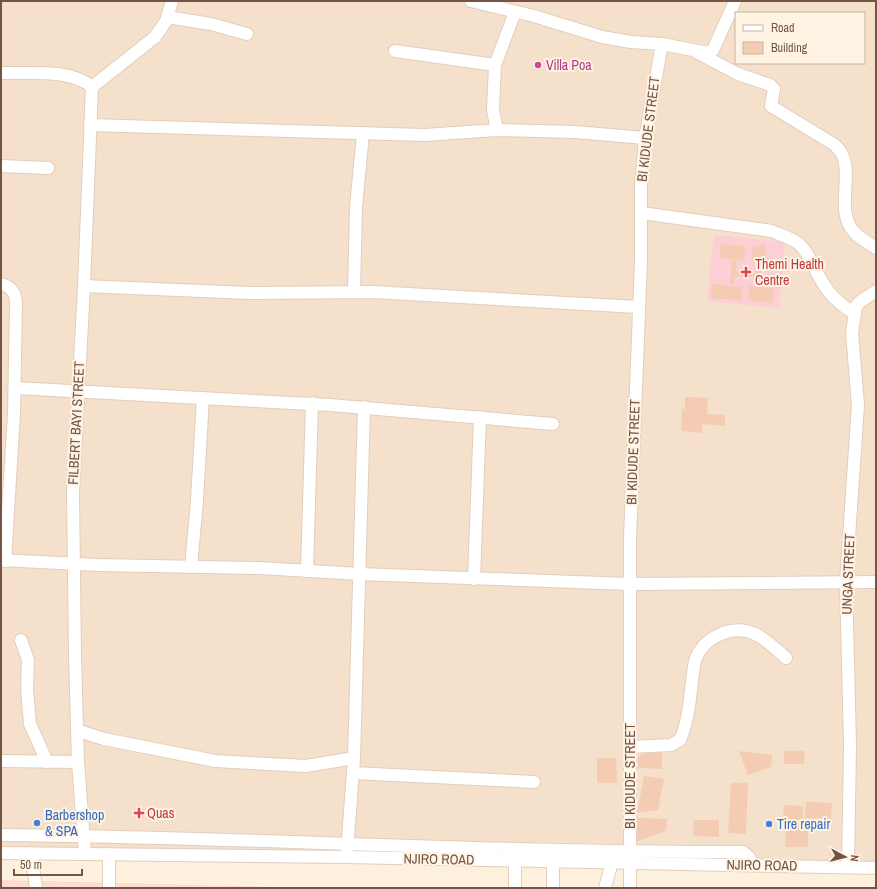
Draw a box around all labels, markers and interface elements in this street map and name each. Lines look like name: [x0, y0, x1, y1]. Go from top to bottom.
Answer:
legend: [735, 12, 865, 64]
text: Road: [771, 20, 795, 36]
text: Building: [771, 40, 808, 56]
place label: Villa Poa: [546, 56, 592, 74]
marker: Villa Poa: [533, 60, 543, 70]
street label: BI KIDUDE STREET: [633, 75, 663, 183]
place label: Themi Health Centre: [755, 255, 824, 289]
marker: Themi Health Centre: [740, 266, 752, 278]
street label: FILBERT BAYI STREET: [64, 361, 88, 485]
street label: BI KIDUDE STREET: [622, 399, 644, 505]
street label: UNGA STREET: [838, 533, 858, 615]
street label: BI KIDUDE STREET: [621, 723, 639, 829]
place label: Quas: [147, 804, 175, 822]
place label: Barbershop & SPA: [45, 806, 104, 840]
marker: Quas: [134, 808, 144, 818]
place label: Tire repair: [777, 815, 831, 833]
marker: Barbershop & SPA: [32, 818, 42, 828]
marker: Tire repair: [764, 819, 774, 829]
north arrow: [825, 837, 865, 877]
street label: NJIRO ROAD: [403, 849, 475, 869]
scale bar: [14, 851, 82, 877]
text: N: [848, 854, 862, 862]
street label: NJIRO ROAD: [726, 855, 798, 875]
text: 50 m: [20, 857, 42, 873]

